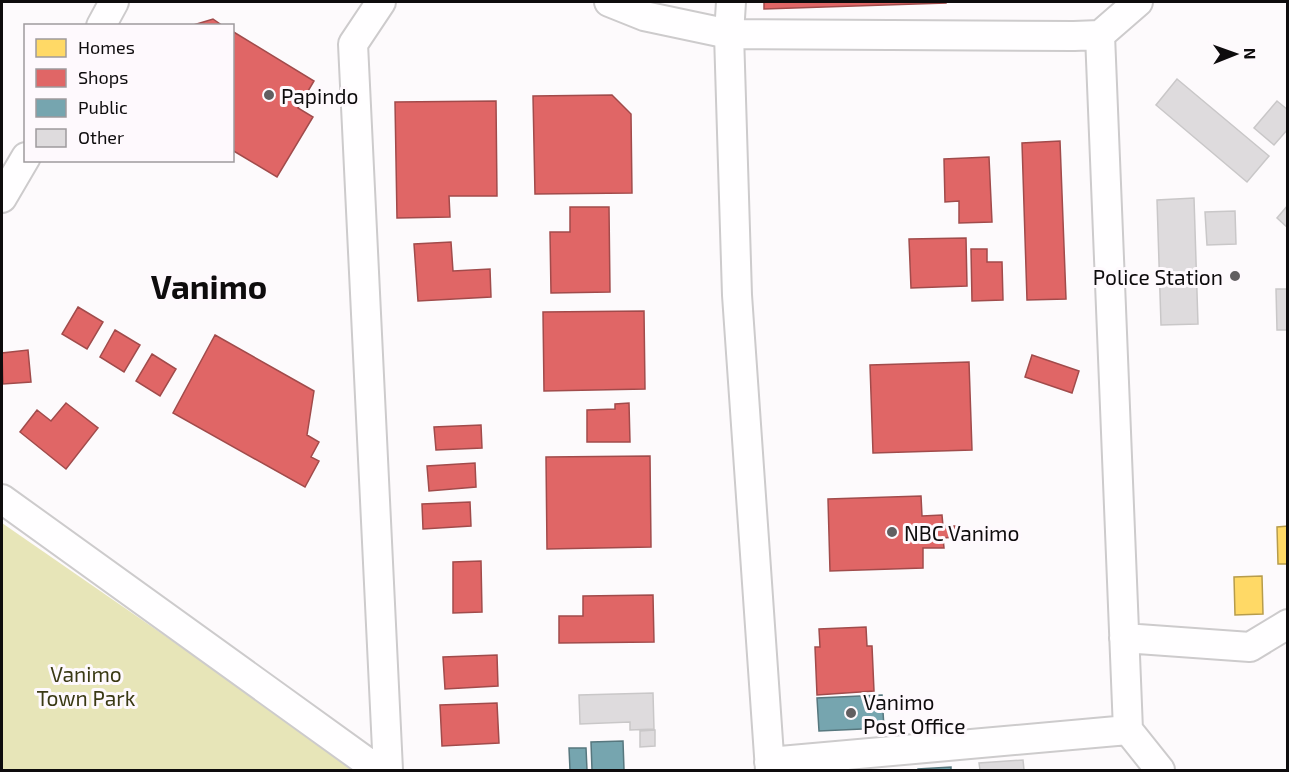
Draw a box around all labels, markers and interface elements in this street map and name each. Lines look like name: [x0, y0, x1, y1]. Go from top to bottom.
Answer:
legend: [24, 24, 234, 162]
north arrow: [1205, 24, 1265, 84]
text: Homes: [78, 36, 135, 58]
text: N: [1241, 48, 1260, 60]
text: Shops: [78, 66, 128, 88]
place label: Papindo: [281, 83, 358, 108]
marker: Papindo: [262, 88, 276, 102]
text: Public: [78, 96, 128, 118]
text: Other: [78, 126, 124, 148]
place label: Police Station: [1093, 264, 1223, 289]
district label: Vanimo: [151, 266, 267, 306]
marker: Police Station: [1228, 269, 1242, 283]
place label: NBC Vanimo: [904, 520, 1019, 545]
marker: NBC Vanimo: [885, 525, 899, 539]
park label: Vanimo Town Park: [37, 661, 136, 710]
place label: Vanimo Post Office: [863, 689, 965, 738]
marker: Vanimo Post Office: [844, 706, 858, 720]

